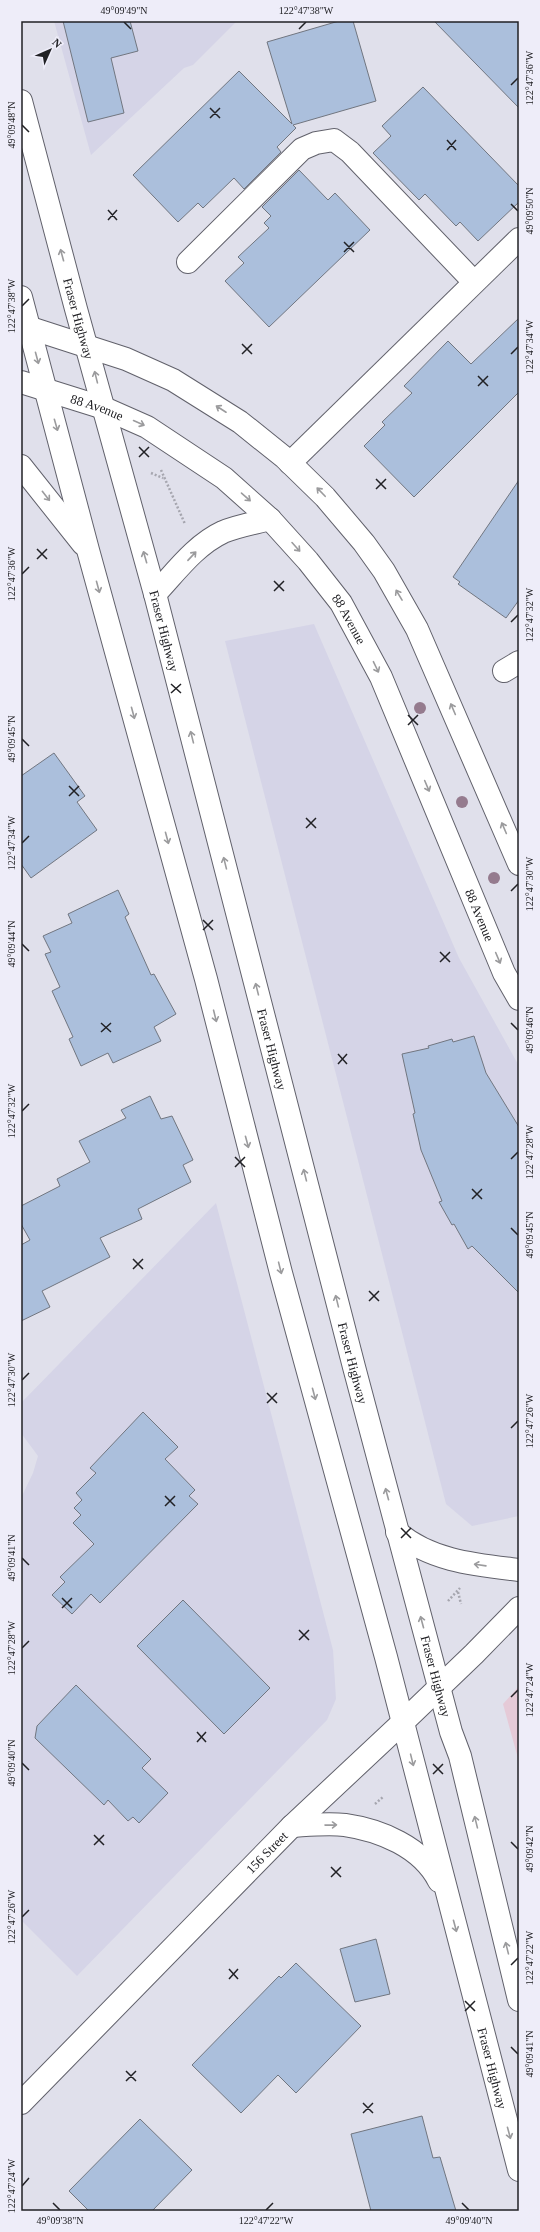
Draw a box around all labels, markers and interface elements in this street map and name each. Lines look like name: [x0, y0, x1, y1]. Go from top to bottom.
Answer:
text: 49°09'49"N: [100, 5, 148, 16]
text: 122°47'38"W: [279, 5, 334, 16]
north arrow: [30, 30, 70, 70]
text: N: [50, 36, 64, 50]
text: 122°47'36"W: [524, 50, 535, 105]
text: 49°09'48"N: [6, 101, 17, 149]
text: 49°09'50"N: [524, 187, 535, 235]
one-way arrow: [58, 249, 65, 262]
street label: Fraser Highway: [60, 276, 97, 361]
text: 122°47'38"W: [6, 278, 17, 333]
text: 122°47'34"W: [524, 319, 535, 374]
one-way arrow: [34, 351, 41, 364]
one-way arrow: [92, 371, 99, 384]
street label: 88 Avenue: [69, 391, 126, 424]
one-way arrow: [215, 404, 227, 412]
one-way arrow: [53, 419, 60, 432]
one-way arrow: [133, 420, 145, 428]
one-way arrow: [316, 487, 325, 497]
one-way arrow: [41, 491, 50, 502]
one-way arrow: [241, 493, 251, 502]
one-way arrow: [291, 542, 300, 552]
text: 122°47'36"W: [6, 546, 17, 601]
one-way arrow: [141, 550, 148, 563]
one-way arrow: [187, 550, 196, 561]
one-way arrow: [95, 581, 102, 594]
text: 122°47'32"W: [524, 587, 535, 642]
street label: Fraser Highway: [146, 589, 182, 674]
one-way arrow: [394, 589, 402, 601]
street label: 88 Avenue: [329, 591, 369, 647]
one-way arrow: [373, 660, 380, 672]
one-way arrow: [449, 703, 456, 715]
one-way arrow: [129, 706, 137, 719]
text: 49°09'45"N: [6, 715, 17, 763]
one-way arrow: [188, 731, 195, 744]
one-way arrow: [423, 780, 431, 792]
text: 122°47'34"W: [6, 815, 17, 870]
one-way arrow: [500, 823, 507, 835]
one-way arrow: [164, 831, 171, 844]
text: 122°47'30"W: [524, 856, 535, 911]
one-way arrow: [220, 857, 228, 870]
street label: 88 Avenue: [462, 887, 497, 944]
text: 49°09'44"N: [6, 920, 17, 968]
one-way arrow: [495, 951, 502, 963]
one-way arrow: [253, 983, 260, 996]
text: 49°09'46"N: [524, 1006, 535, 1054]
street label: Fraser Highway: [254, 1007, 290, 1092]
one-way arrow: [212, 1010, 219, 1023]
text: 122°47'32"W: [6, 1083, 17, 1138]
text: 122°47'28"W: [524, 1124, 535, 1179]
one-way arrow: [244, 1136, 251, 1149]
one-way arrow: [301, 1169, 308, 1182]
text: 49°09'45"N: [524, 1211, 535, 1259]
one-way arrow: [276, 1261, 284, 1274]
one-way arrow: [333, 1295, 340, 1308]
street label: Fraser Highway: [335, 1321, 371, 1406]
text: 122°47'30"W: [6, 1352, 17, 1407]
one-way arrow: [311, 1387, 318, 1400]
text: 122°47'26"W: [524, 1393, 535, 1448]
one-way arrow: [383, 1488, 391, 1501]
text: 49°09'41"N: [6, 1534, 17, 1582]
one-way arrow: [474, 1561, 487, 1569]
one-way arrow: [418, 1616, 425, 1629]
text: 122°47'28"W: [6, 1620, 17, 1675]
street label: Fraser Highway: [418, 1634, 454, 1719]
text: 122°47'24"W: [524, 1662, 535, 1717]
text: 49°09'40"N: [6, 1739, 17, 1787]
one-way arrow: [409, 1753, 416, 1766]
one-way arrow: [472, 1816, 479, 1829]
one-way arrow: [324, 1821, 337, 1829]
text: 49°09'42"N: [524, 1825, 535, 1873]
street label: 156 Street: [243, 1828, 291, 1877]
text: 122°47'26"W: [6, 1889, 17, 1944]
one-way arrow: [452, 1919, 459, 1932]
text: 122°47'22"W: [524, 1930, 535, 1985]
one-way arrow: [502, 1942, 510, 1955]
street label: Fraser Highway: [474, 2026, 510, 2111]
text: 49°09'41"N: [524, 2030, 535, 2078]
one-way arrow: [506, 2126, 514, 2139]
text: 122°47'24"W: [6, 2158, 17, 2213]
text: 49°09'38"N: [36, 2215, 84, 2226]
text: 122°47'22"W: [239, 2215, 294, 2226]
text: 49°09'40"N: [445, 2215, 493, 2226]

